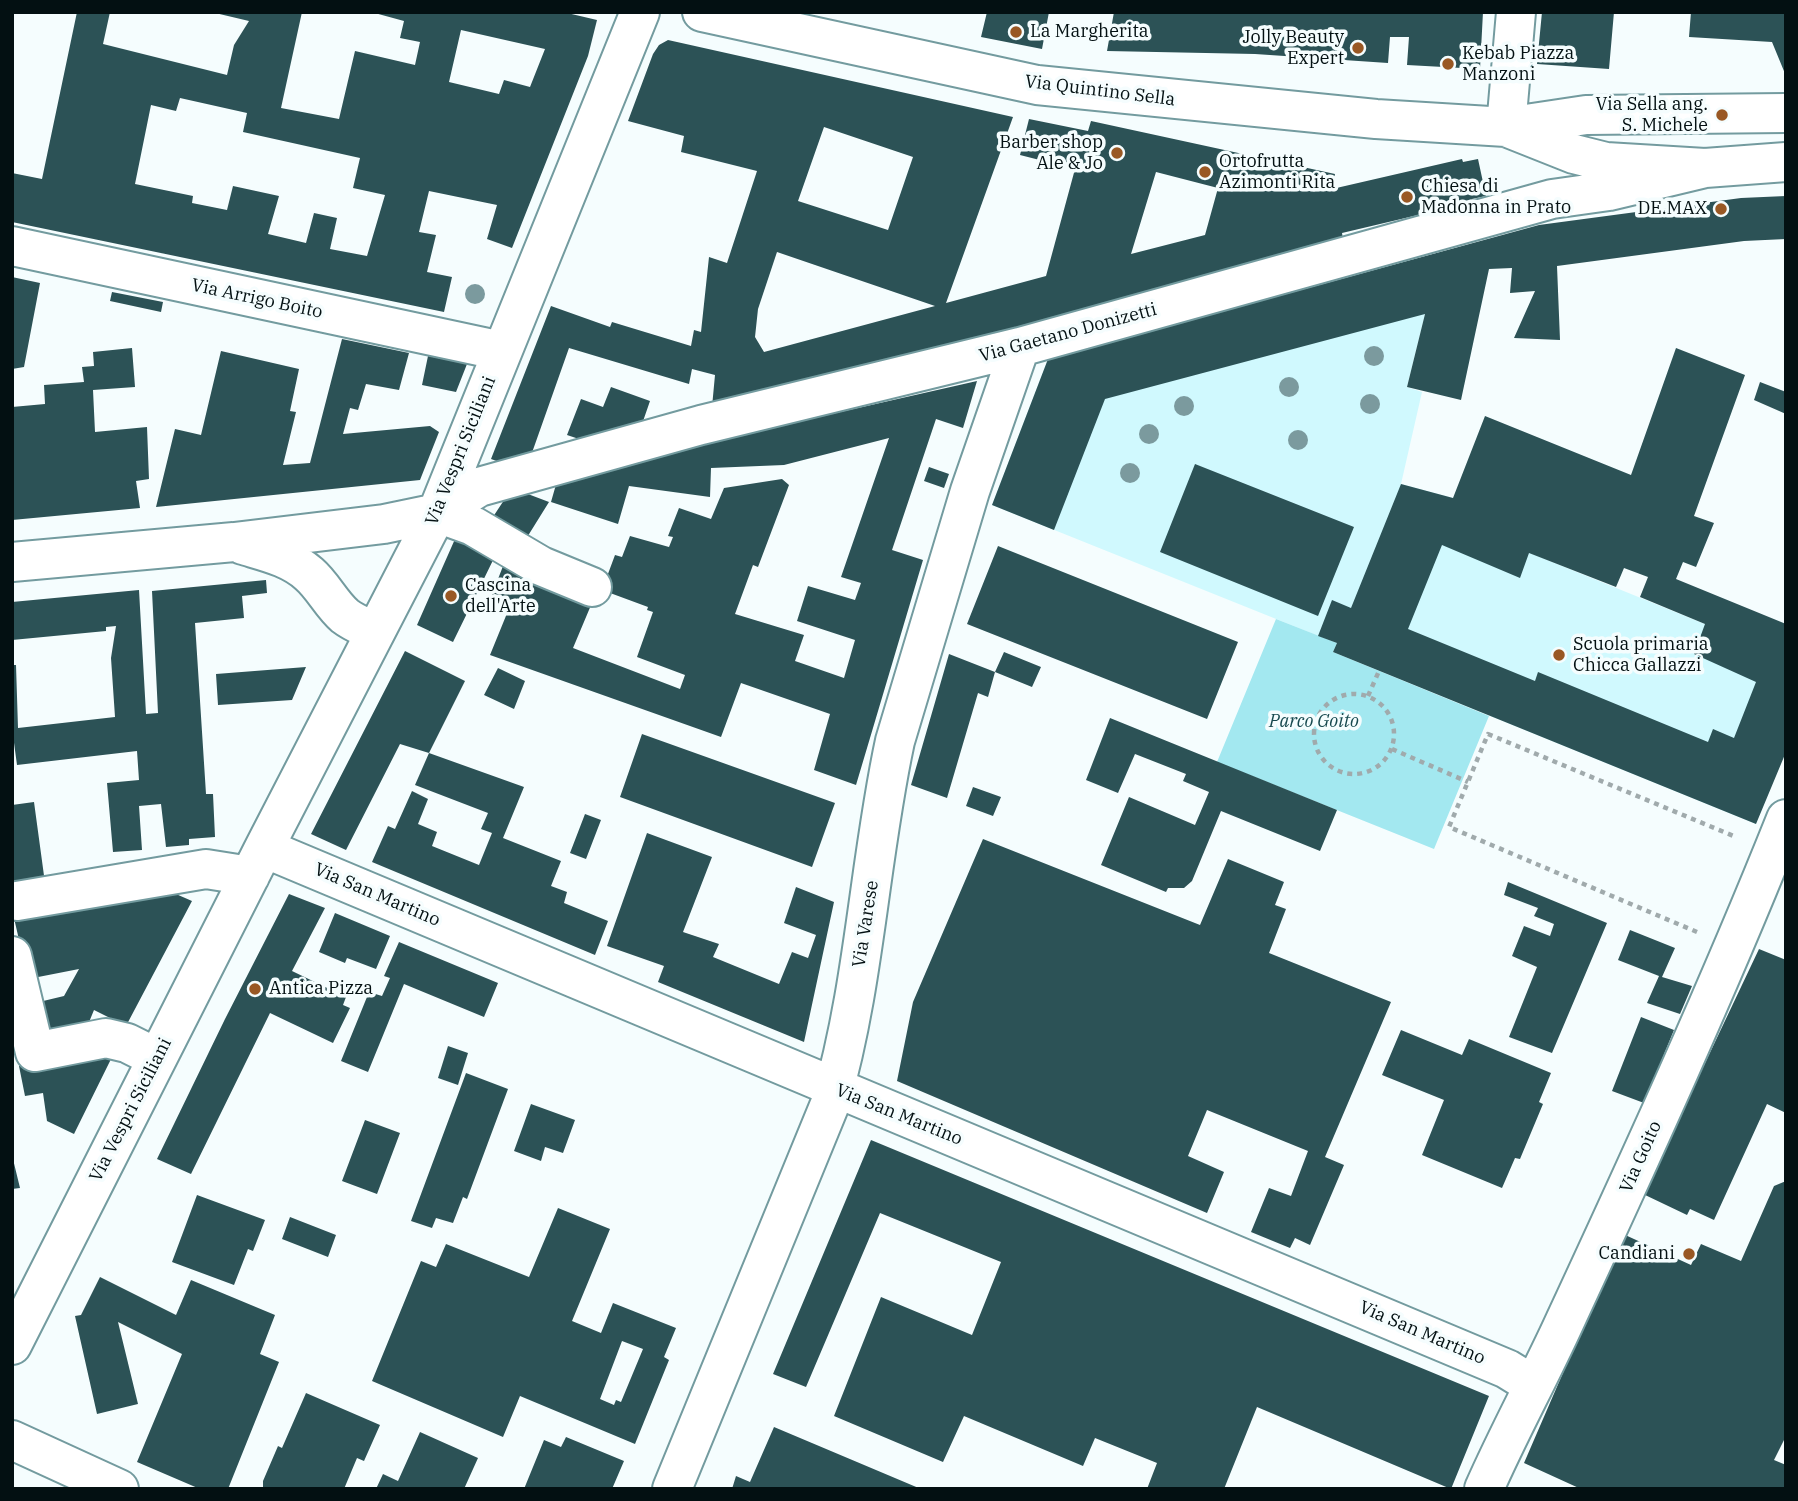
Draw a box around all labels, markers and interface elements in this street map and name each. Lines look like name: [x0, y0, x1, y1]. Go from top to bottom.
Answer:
place label: La Margherita: [1030, 21, 1149, 43]
marker: La Margherita: [1008, 24, 1024, 40]
place label: Jolly Beauty Expert: [1242, 27, 1344, 70]
marker: Jolly Beauty Expert: [1350, 40, 1366, 56]
place label: Kebab Piazza Manzoni: [1462, 43, 1574, 86]
marker: Kebab Piazza Manzoni: [1440, 56, 1456, 72]
street label: Via Quintino Sella: [1024, 71, 1176, 111]
place label: Via Sella ang. S. Michele: [1596, 94, 1708, 136]
marker: Via Sella ang. S. Michele: [1714, 107, 1730, 123]
place label: Barber shop Ale & Jo: [999, 132, 1103, 174]
marker: Barber shop Ale & Jo: [1109, 145, 1125, 161]
place label: Ortofrutta Azimonti Rita: [1219, 151, 1335, 194]
marker: Ortofrutta Azimonti Rita: [1197, 164, 1213, 180]
place label: Chiesa di Madonna in Prato: [1421, 176, 1571, 218]
marker: Chiesa di Madonna in Prato: [1399, 189, 1415, 205]
place label: DE.MAX: [1637, 198, 1707, 220]
marker: DE.MAX: [1713, 201, 1729, 217]
street label: Via Arrigo Boito: [189, 275, 325, 323]
street label: Via Gaetano Donizetti: [977, 299, 1159, 367]
street label: Via Vespri Siciliani: [421, 373, 501, 529]
place label: Cascina dell'Arte: [465, 575, 536, 618]
marker: Cascina dell'Arte: [443, 588, 459, 604]
place label: Scuola primaria Chicca Gallazzi: [1573, 634, 1709, 676]
marker: Scuola primaria Chicca Gallazzi: [1551, 647, 1567, 663]
park label: Parco Goito: [1269, 711, 1359, 733]
street label: Via San Martino: [311, 859, 443, 931]
street label: Via Varese: [848, 879, 884, 969]
place label: Antica Pizza: [269, 978, 373, 1000]
marker: Antica Pizza: [247, 981, 263, 997]
street label: Via Vespri Siciliani: [85, 1034, 177, 1186]
street label: Via San Martino: [833, 1080, 965, 1150]
street label: Via Goito: [1616, 1118, 1666, 1196]
place label: Candiani: [1599, 1243, 1675, 1265]
marker: Candiani: [1681, 1246, 1697, 1262]
street label: Via San Martino: [1356, 1297, 1488, 1369]

